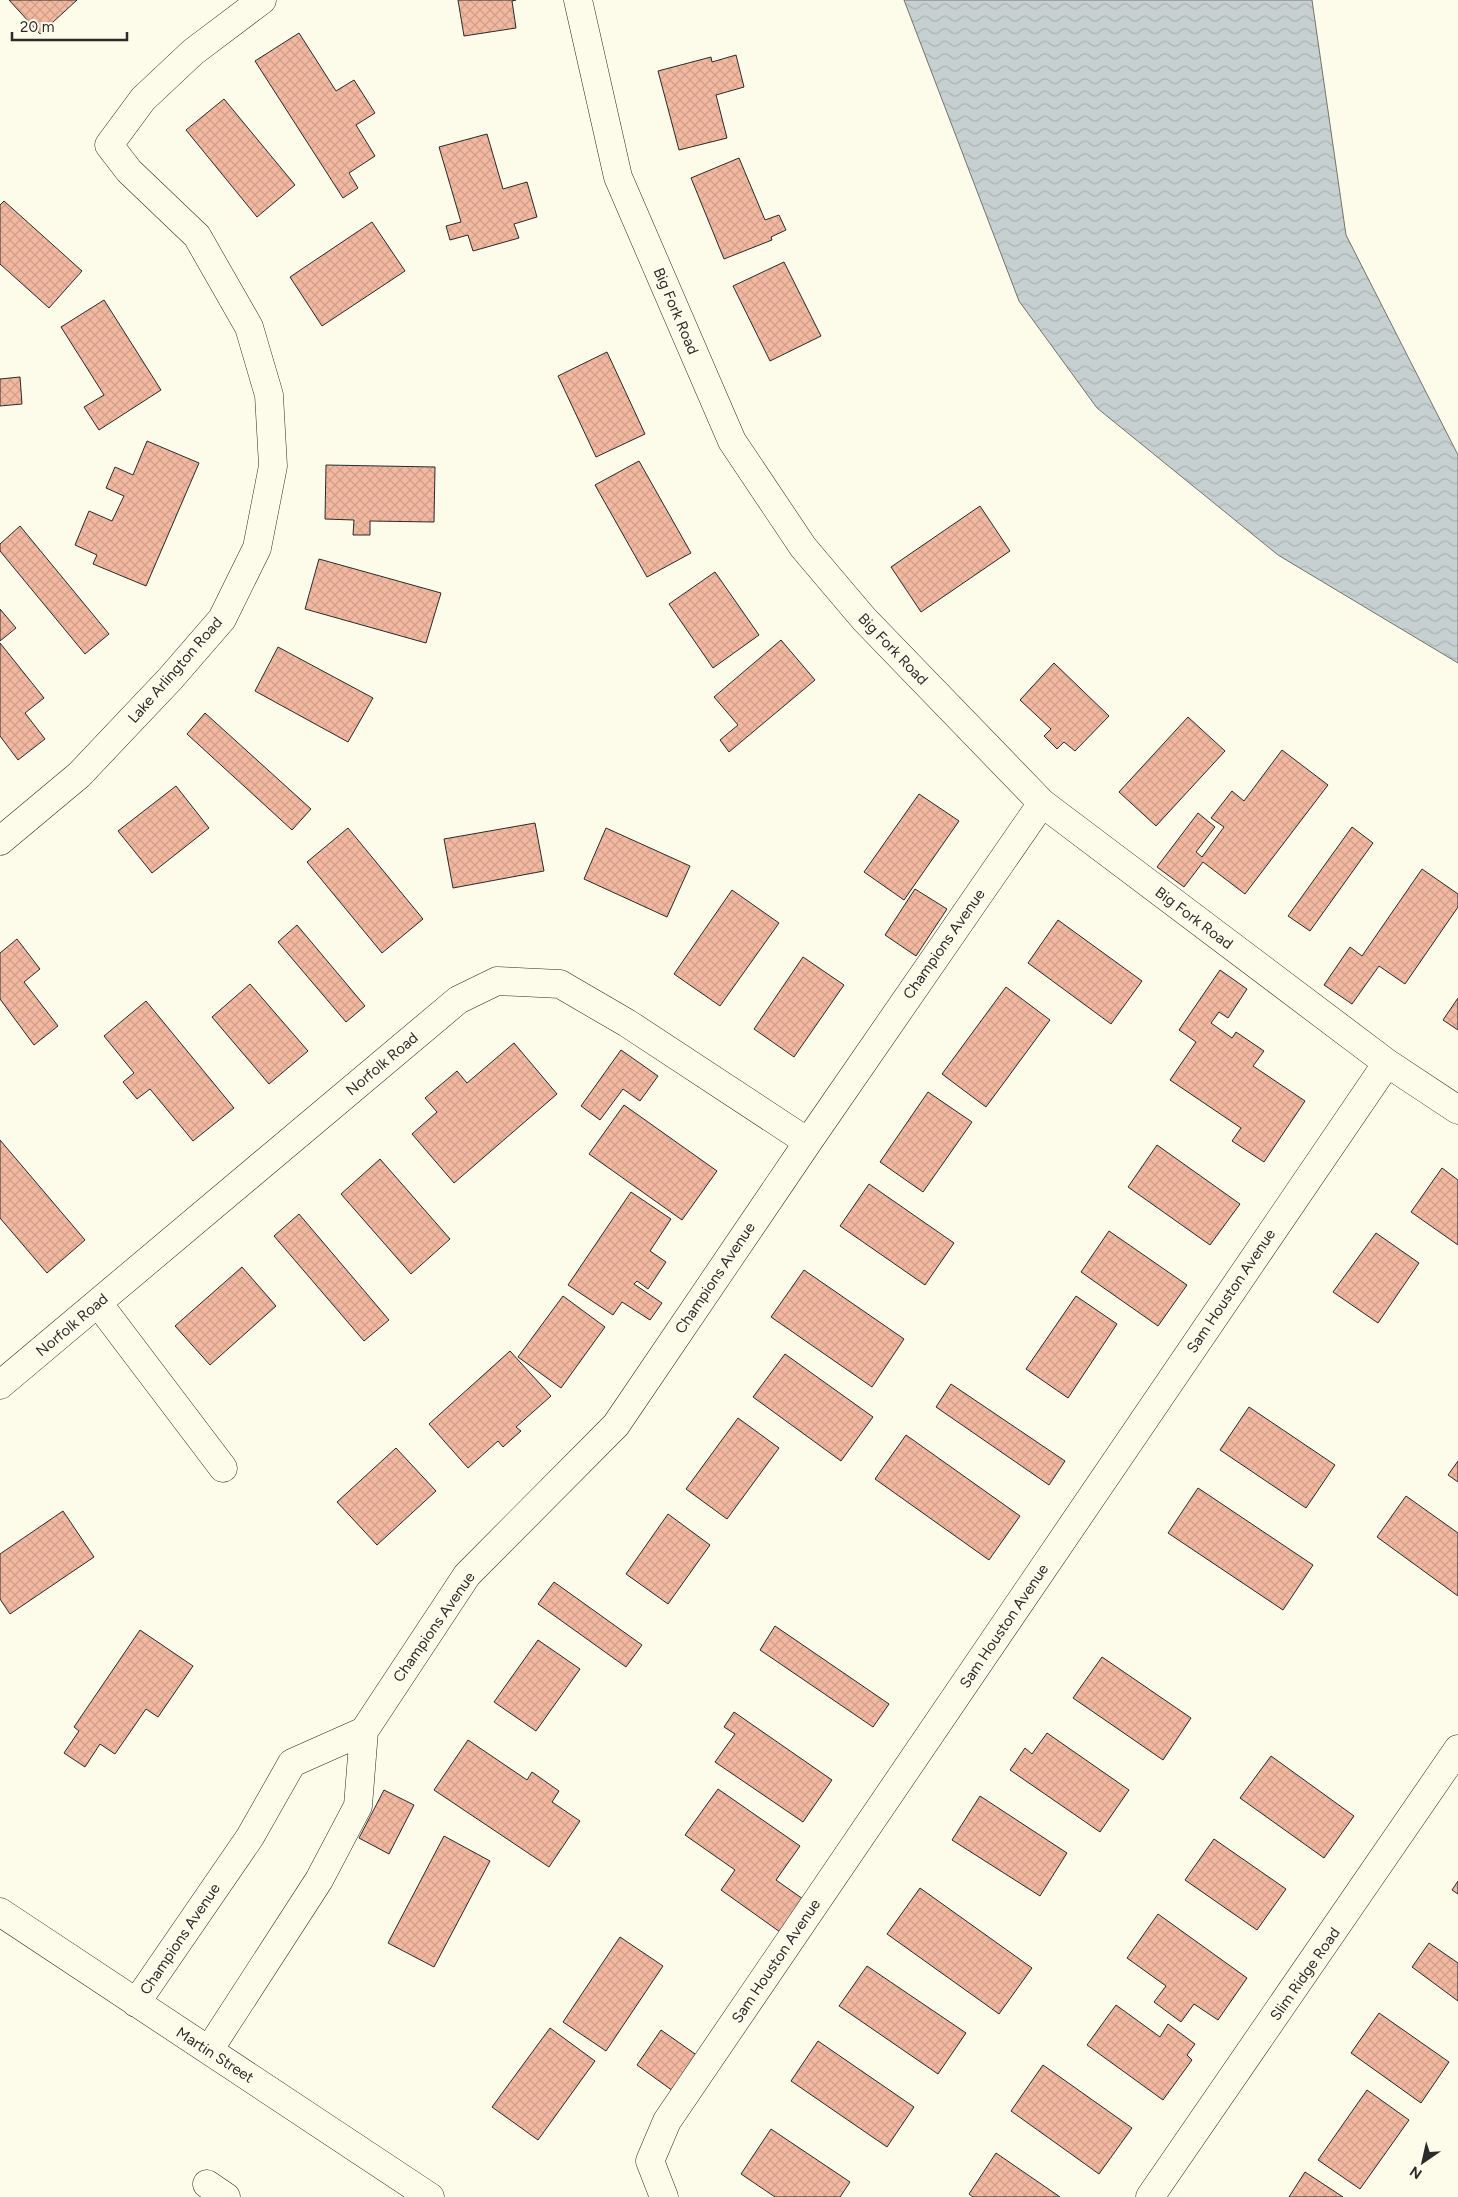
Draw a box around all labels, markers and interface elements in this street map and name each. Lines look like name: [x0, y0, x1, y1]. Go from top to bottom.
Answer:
scale bar: [12, 10, 128, 42]
text: 20 m: [20, 18, 54, 36]
street label: Big Fork Road: [650, 265, 702, 357]
street label: Big Fork Road: [854, 609, 932, 689]
street label: Lake Arlington Road: [124, 613, 226, 727]
street label: Big Fork Road: [1152, 883, 1236, 953]
street label: Champions Avenue: [899, 885, 989, 1003]
street label: Norfolk Road: [342, 1029, 422, 1099]
street label: Champions Avenue: [671, 1219, 759, 1337]
street label: Sam Houston Avenue: [1183, 1226, 1279, 1356]
street label: Norfolk Road: [32, 1290, 112, 1360]
street label: Sam Houston Avenue: [956, 1561, 1052, 1691]
street label: Champions Avenue: [389, 1568, 479, 1686]
street label: Champions Avenue: [136, 1880, 224, 1998]
street label: Sam Houston Avenue: [728, 1896, 824, 2026]
street label: Slim Ridge Road: [1266, 1924, 1344, 2024]
street label: Martin Street: [173, 2023, 257, 2087]
north arrow: [1398, 2137, 1448, 2187]
text: N: [1407, 2162, 1425, 2182]

